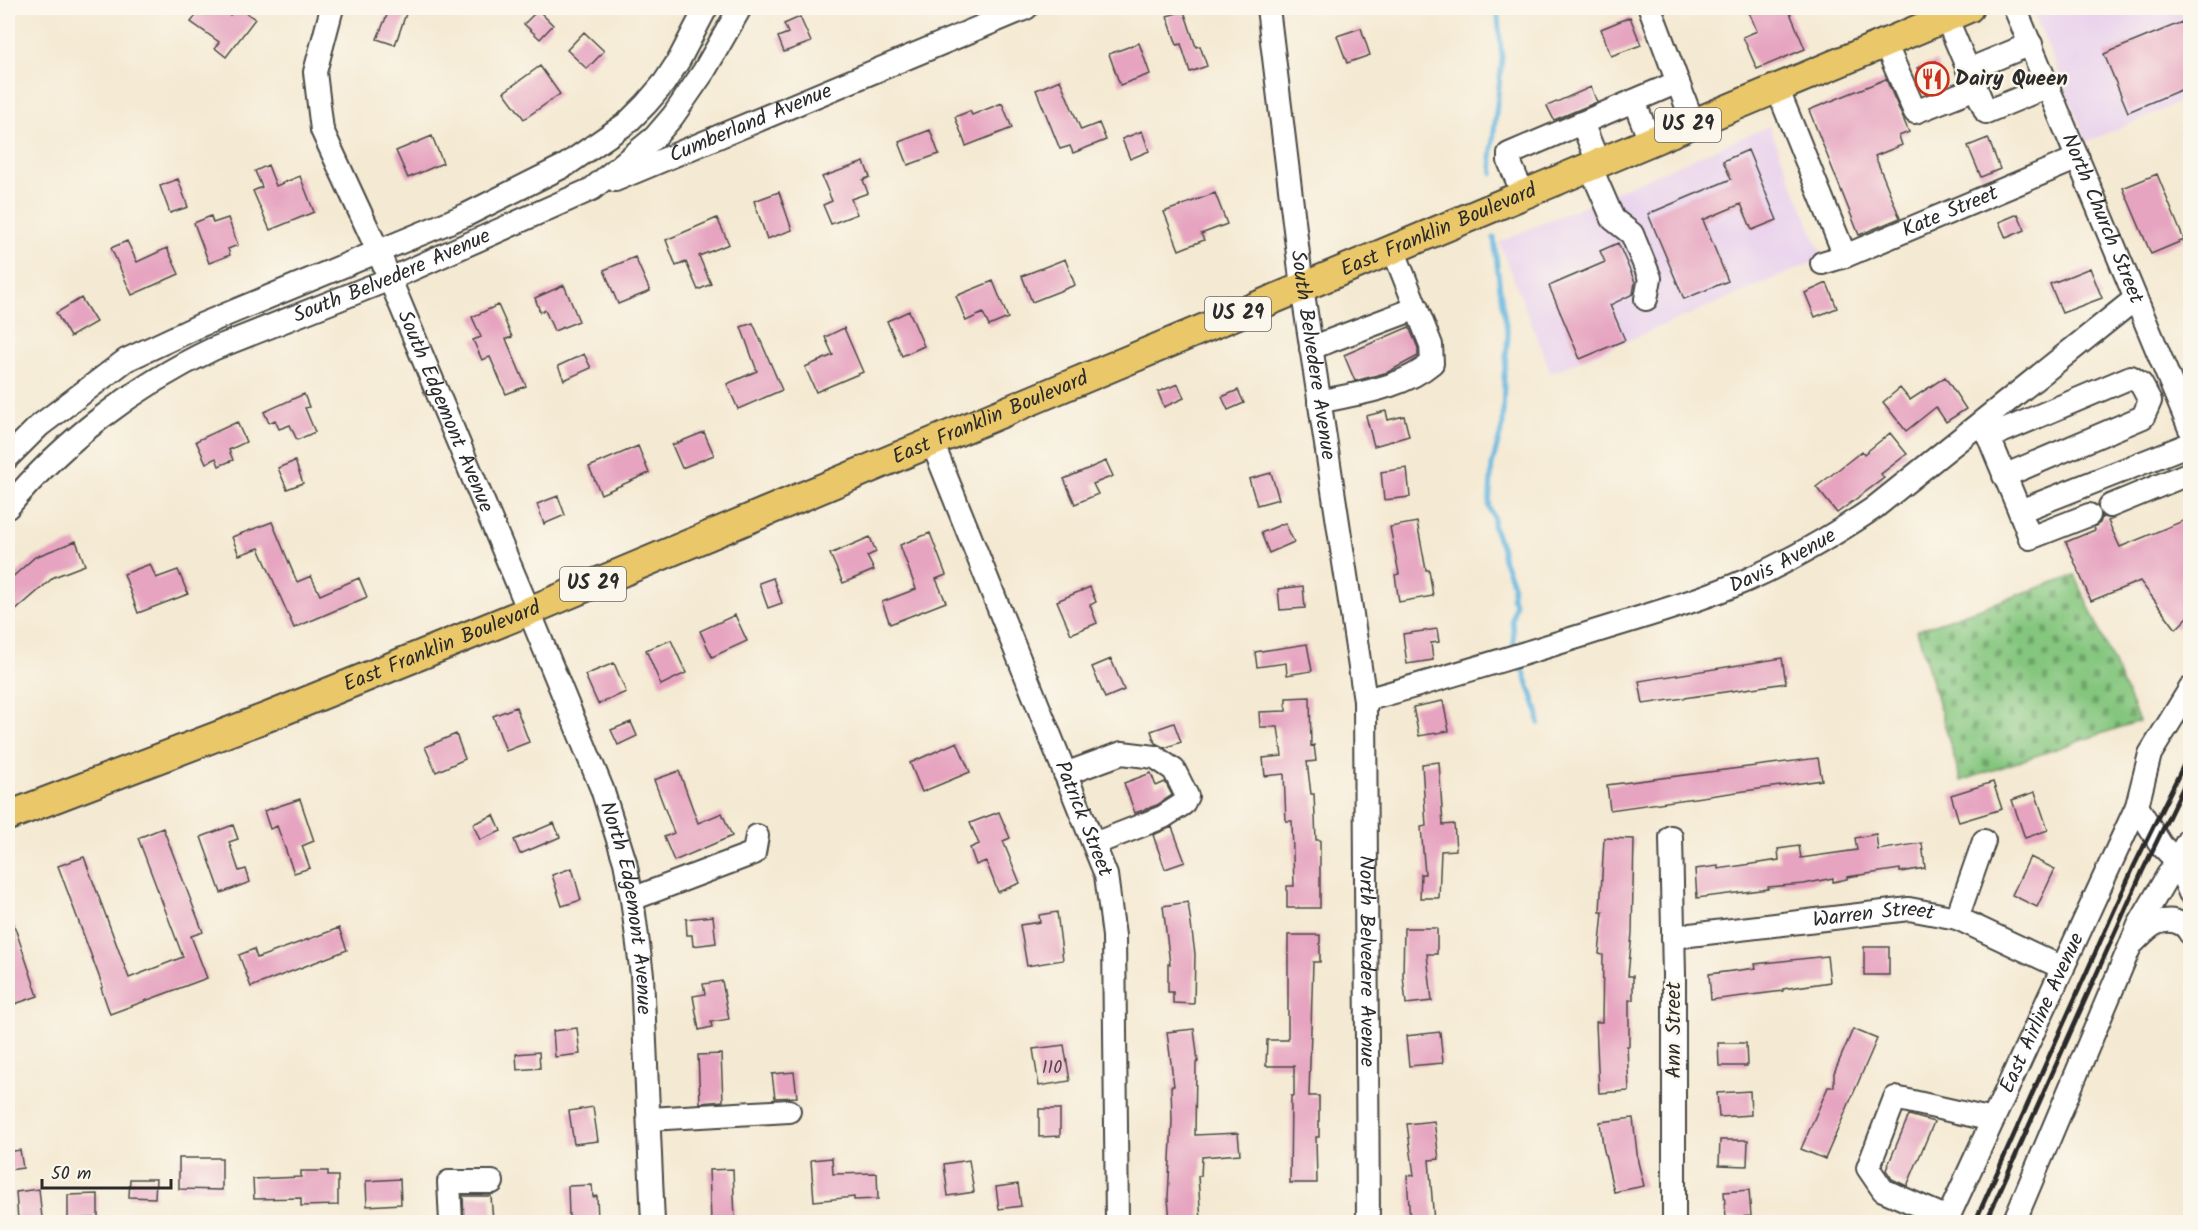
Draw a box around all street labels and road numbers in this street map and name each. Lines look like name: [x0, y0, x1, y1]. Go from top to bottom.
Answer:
street label: Cumberland Avenue: [664, 74, 838, 172]
road number: US 29: [1655, 108, 1721, 142]
street label: North Church Street: [2052, 128, 2153, 310]
street label: East Franklin Boulevard: [1335, 174, 1542, 286]
street label: Kate Street: [1897, 177, 2004, 247]
street label: South Belvedere Avenue: [288, 219, 496, 332]
street label: South Belvedere Avenue: [1281, 248, 1345, 463]
road number: US 29: [1205, 297, 1271, 331]
street label: South Edgemont Avenue: [388, 305, 503, 518]
street label: East Franklin Boulevard: [887, 362, 1094, 474]
street label: Davis Avenue: [1724, 519, 1843, 602]
road number: US 29: [560, 567, 626, 601]
street label: East Franklin Boulevard: [338, 591, 546, 701]
street label: Patrick Street: [1045, 756, 1122, 882]
street label: North Edgemont Avenue: [590, 797, 660, 1016]
street label: North Belvedere Avenue: [1349, 855, 1384, 1068]
street label: Warren Street: [1811, 893, 1938, 937]
street label: East Airline Avenue: [1991, 927, 2093, 1099]
street label: Ann Street: [1658, 981, 1691, 1078]

